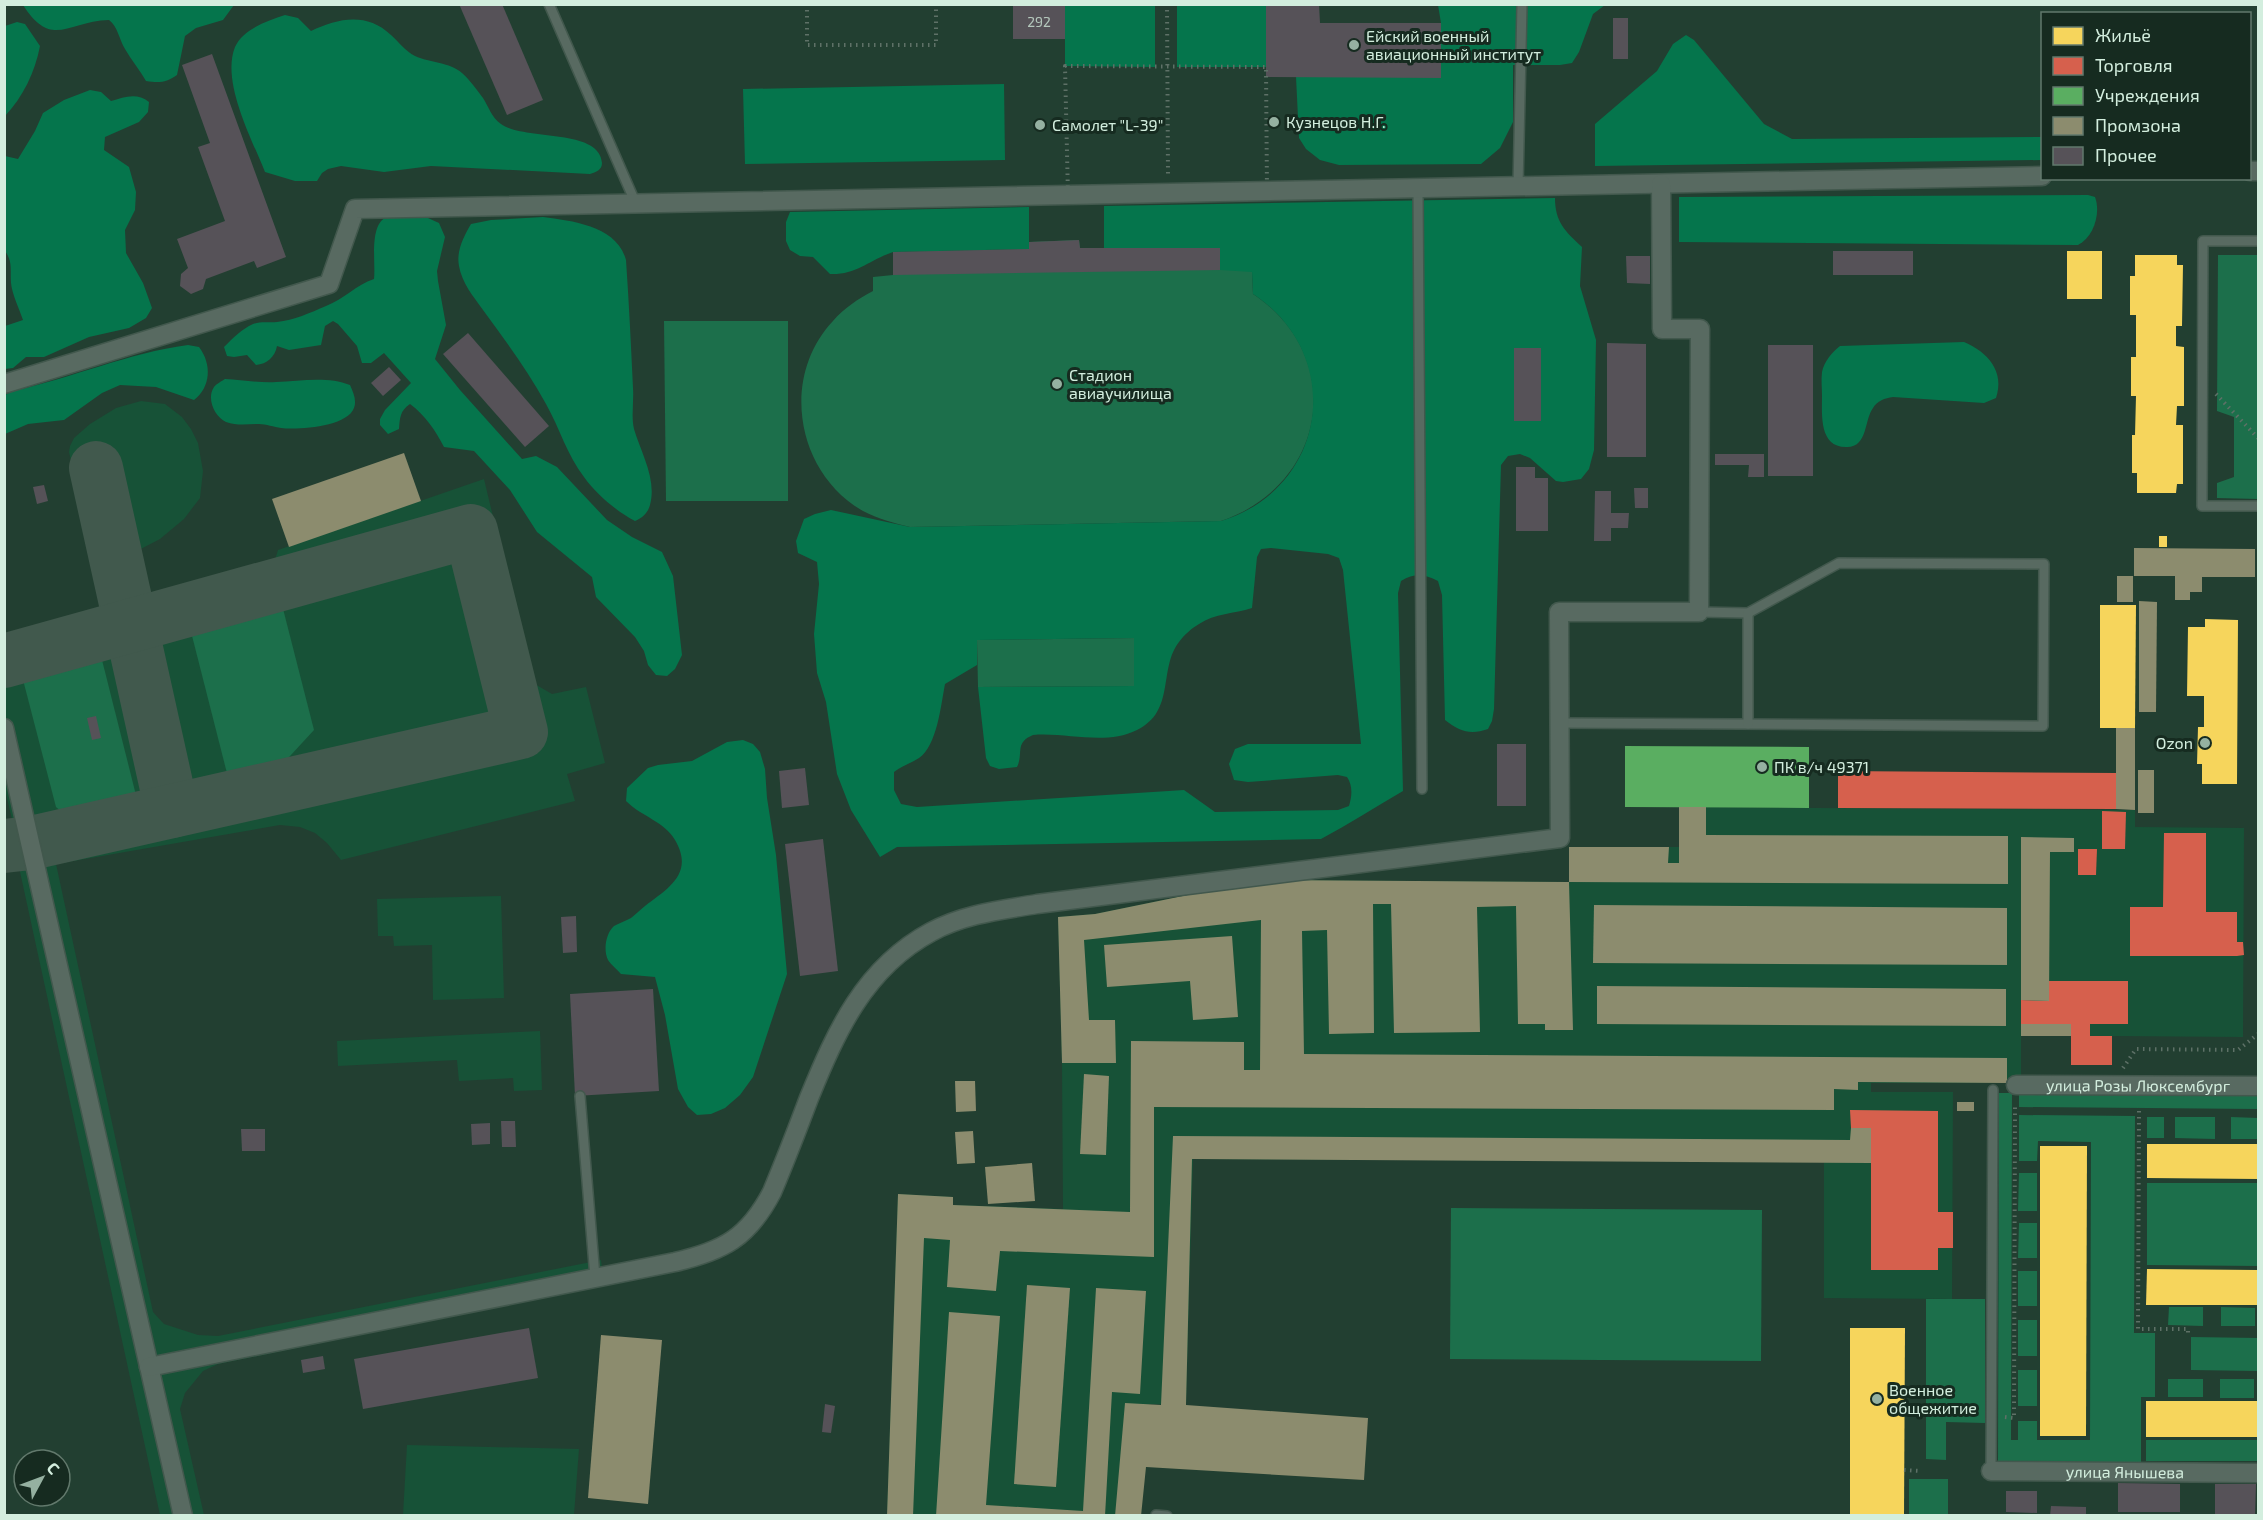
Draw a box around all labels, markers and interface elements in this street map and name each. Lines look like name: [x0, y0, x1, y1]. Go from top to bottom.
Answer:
legend: [2041, 12, 2251, 180]
house number: 292: [1027, 13, 1051, 30]
text: Жильё: [2095, 24, 2151, 46]
place label: Ейский военный авиационный институт: [1366, 26, 1541, 64]
marker: Ейский военный авиационный институт: [1347, 38, 1361, 52]
text: Торговля: [2095, 54, 2173, 76]
text: Учреждения: [2095, 84, 2200, 106]
place label: Кузнецов Н.Г.: [1286, 112, 1386, 132]
text: Промзона: [2095, 114, 2181, 136]
place label: Самолет "L-39": [1052, 115, 1163, 134]
marker: Кузнецов Н.Г.: [1267, 115, 1281, 129]
marker: Самолет "L-39": [1033, 118, 1047, 132]
text: Прочее: [2095, 144, 2157, 166]
place label: Стадион авиаучилища: [1069, 365, 1172, 403]
marker: Стадион авиаучилища: [1050, 377, 1064, 391]
place label: Ozon: [2156, 733, 2193, 752]
marker: Ozon: [2198, 736, 2212, 750]
place label: ПК в/ч 49371: [1774, 757, 1869, 776]
marker: ПК в/ч 49371: [1755, 760, 1769, 774]
street label: улица Розы Люксембург: [2046, 1075, 2231, 1096]
place label: Военное общежитие: [1889, 1380, 1977, 1417]
marker: Военное общежитие: [1870, 1392, 1884, 1406]
north arrow: [12, 1448, 72, 1508]
text: С: [43, 1458, 64, 1478]
street label: улица Янышева: [2066, 1462, 2184, 1482]

